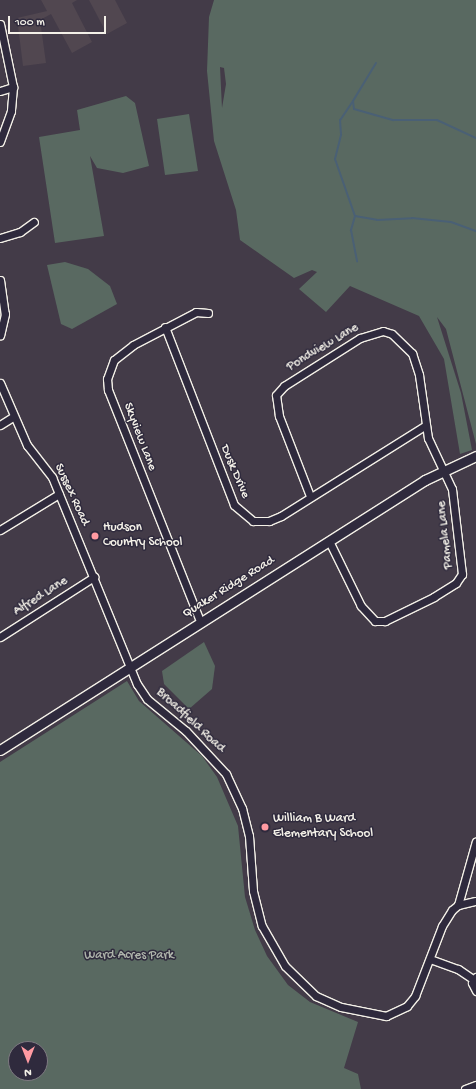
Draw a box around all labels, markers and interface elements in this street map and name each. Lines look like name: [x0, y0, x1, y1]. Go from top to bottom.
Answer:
scale bar: [10, 8, 108, 34]
text: 100 m: [15, 16, 45, 30]
street label: Pondview Lane: [284, 320, 362, 376]
street label: Skyview Lane: [119, 401, 159, 473]
street label: Dusk Drive: [216, 443, 252, 501]
street label: Sussex Road: [50, 461, 92, 529]
street label: Pamela Lane: [435, 500, 457, 570]
place label: Hudson Country School: [103, 521, 182, 552]
marker: Hudson Country School: [90, 531, 100, 541]
street label: Quaker Ridge Road: [180, 554, 278, 622]
street label: Alfred Lane: [11, 574, 71, 620]
street label: Broadfield Road: [152, 685, 228, 757]
place label: William B Ward Elementary School: [273, 812, 373, 843]
marker: William B Ward Elementary School: [260, 822, 270, 832]
park label: Ward Acres Park: [84, 948, 174, 964]
north arrow: [8, 1041, 48, 1081]
text: N: [24, 1066, 32, 1078]

